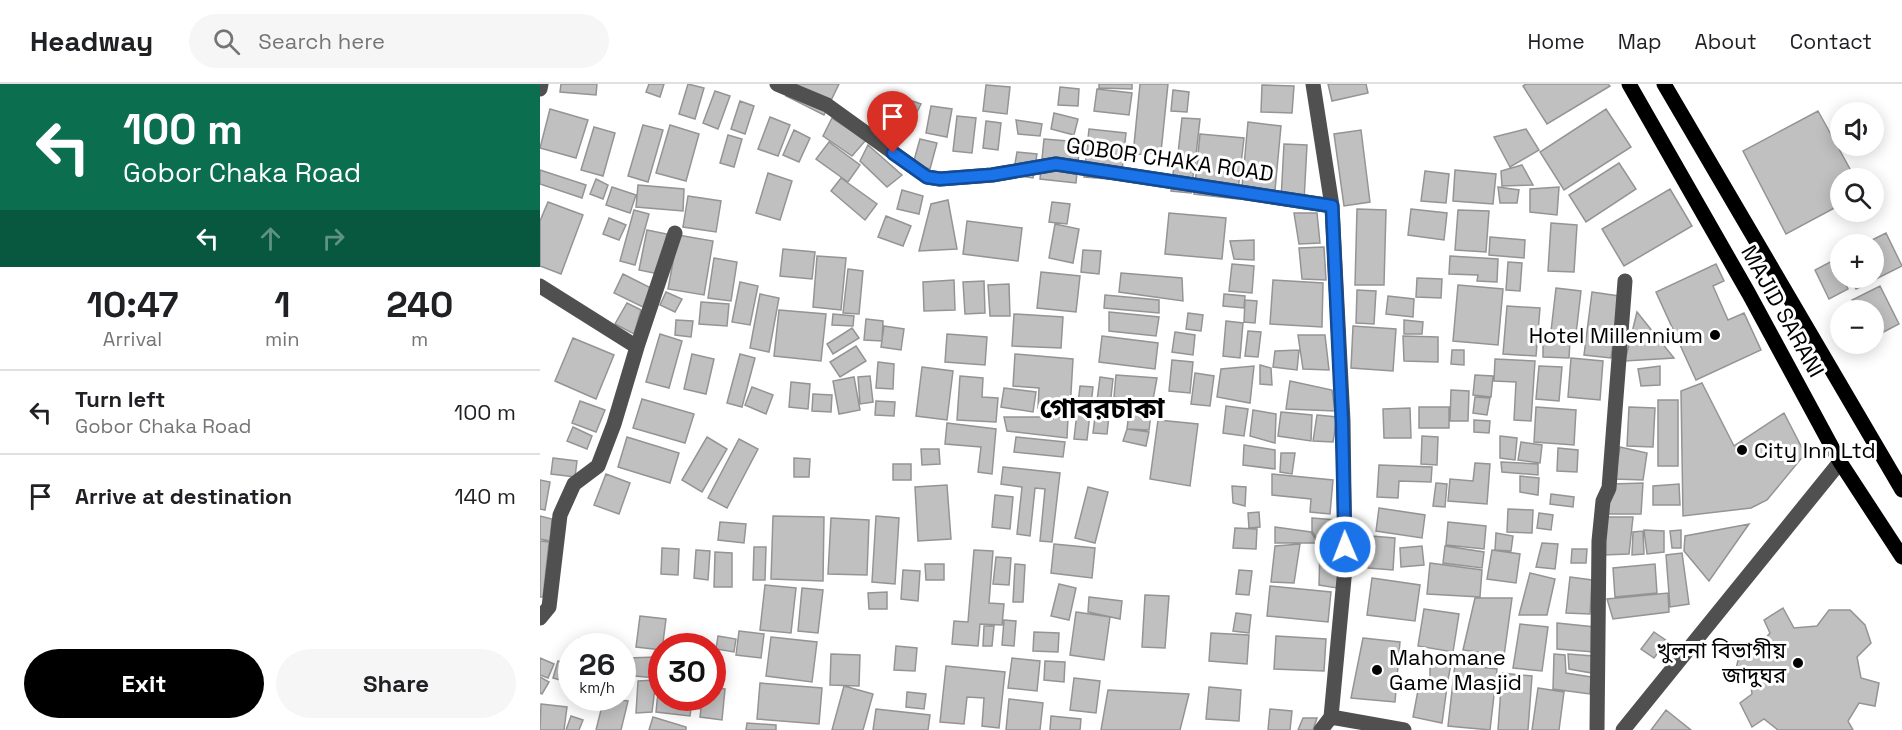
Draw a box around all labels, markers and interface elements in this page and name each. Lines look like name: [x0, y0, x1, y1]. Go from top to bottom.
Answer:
search box: [189, 14, 609, 68]
text: Headway: [30, 23, 153, 59]
icon: search: [210, 25, 243, 58]
text: Search here: [258, 27, 385, 55]
text: Home: [1527, 28, 1585, 55]
text: Map: [1618, 28, 1662, 55]
text: About: [1695, 28, 1757, 55]
text: Contact: [1790, 28, 1872, 55]
pin: [867, 91, 918, 153]
icon: arrive: [876, 100, 909, 133]
map controls: [1830, 102, 1884, 354]
button: sound: [1830, 102, 1884, 156]
text: 100 m: [123, 103, 243, 156]
icon: left: [24, 108, 102, 186]
street label: GOBOR CHAKA ROAD: [1064, 131, 1276, 187]
text: Gobor Chaka Road: [123, 155, 361, 190]
button: search: [1830, 168, 1884, 222]
icon: left: [191, 222, 224, 255]
icon: ahead: [254, 222, 287, 255]
icon: right: [317, 222, 350, 255]
button: +: [1830, 234, 1884, 288]
street label: MAJID SARANI: [1735, 240, 1831, 382]
text: 10:47: [87, 282, 178, 328]
text: 1: [274, 282, 290, 328]
text: 240: [386, 282, 453, 328]
button: −: [1830, 300, 1884, 354]
place label: Hotel Millennium: [1529, 321, 1703, 349]
text: Arrival: [103, 326, 162, 352]
text: min: [265, 326, 299, 352]
text: m: [411, 326, 428, 352]
marker: Hotel Millennium: [1708, 328, 1722, 342]
text: Turn left: [75, 385, 165, 413]
district label: গোবরচাকা: [1040, 390, 1166, 426]
icon: left: [24, 396, 57, 429]
text: 100 m: [454, 398, 516, 426]
text: Gobor Chaka Road: [75, 413, 251, 439]
place label: City Inn Ltd: [1754, 436, 1876, 464]
marker: City Inn Ltd: [1735, 443, 1749, 457]
icon: arrive: [24, 480, 57, 513]
text: Arrive at destination: [75, 482, 292, 510]
text: 140 m: [454, 482, 516, 510]
position arrow: [1313, 515, 1377, 579]
speed limit sign: 30: [648, 633, 726, 711]
place label: খুলনা বিভাগীয় জাদুঘর: [1657, 636, 1787, 689]
place label: Mahomane Game Masjid: [1389, 643, 1522, 696]
text: 26: [579, 645, 615, 684]
button: Exit: [24, 649, 264, 718]
button: Share: [276, 649, 516, 718]
marker: খুলনা বিভাগীয় জাদুঘর: [1791, 656, 1805, 670]
marker: Mahomane Game Masjid: [1370, 663, 1384, 677]
text: km/h: [579, 678, 615, 697]

